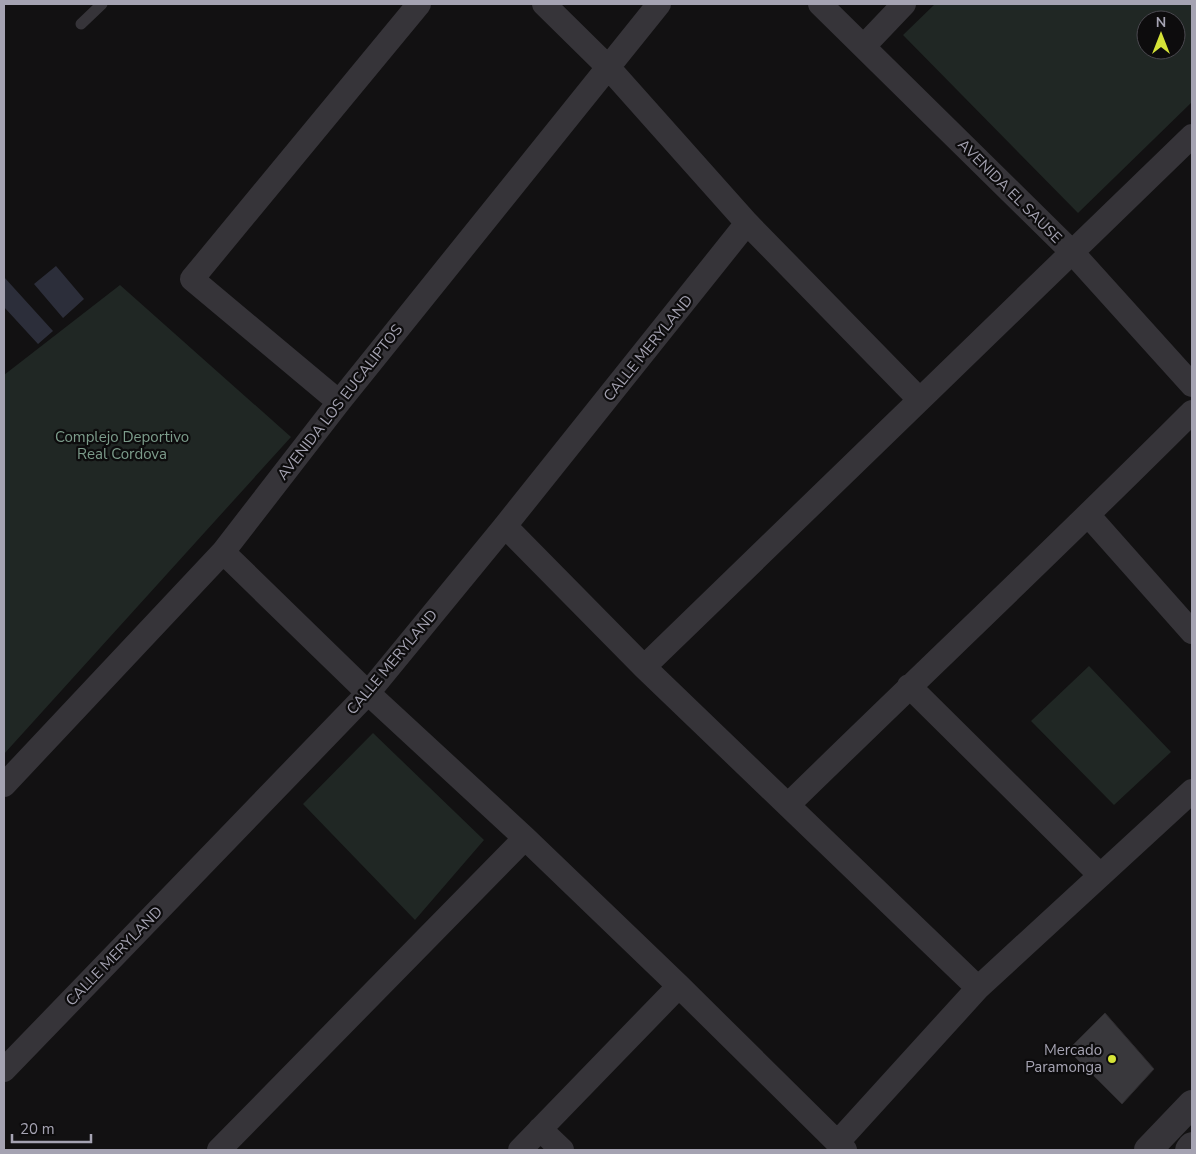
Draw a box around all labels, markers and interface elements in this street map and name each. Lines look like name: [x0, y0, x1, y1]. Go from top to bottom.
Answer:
north arrow: [1136, 10, 1186, 60]
text: N: [1156, 13, 1166, 32]
street label: AVENIDA EL SAUSE: [954, 135, 1066, 247]
street label: CALLE MERYLAND: [599, 291, 697, 405]
street label: AVENIDA LOS EUCALIPTOS: [273, 320, 407, 484]
park label: Complejo Deportivo Real Cordova: [55, 427, 189, 464]
street label: CALLE MERYLAND: [342, 605, 442, 719]
street label: CALLE MERYLAND: [61, 902, 167, 1010]
place label: Mercado Paramonga: [1025, 1040, 1102, 1077]
marker: Mercado Paramonga: [1106, 1053, 1118, 1065]
scale bar: [12, 1112, 91, 1144]
text: 20 m: [20, 1119, 55, 1139]

